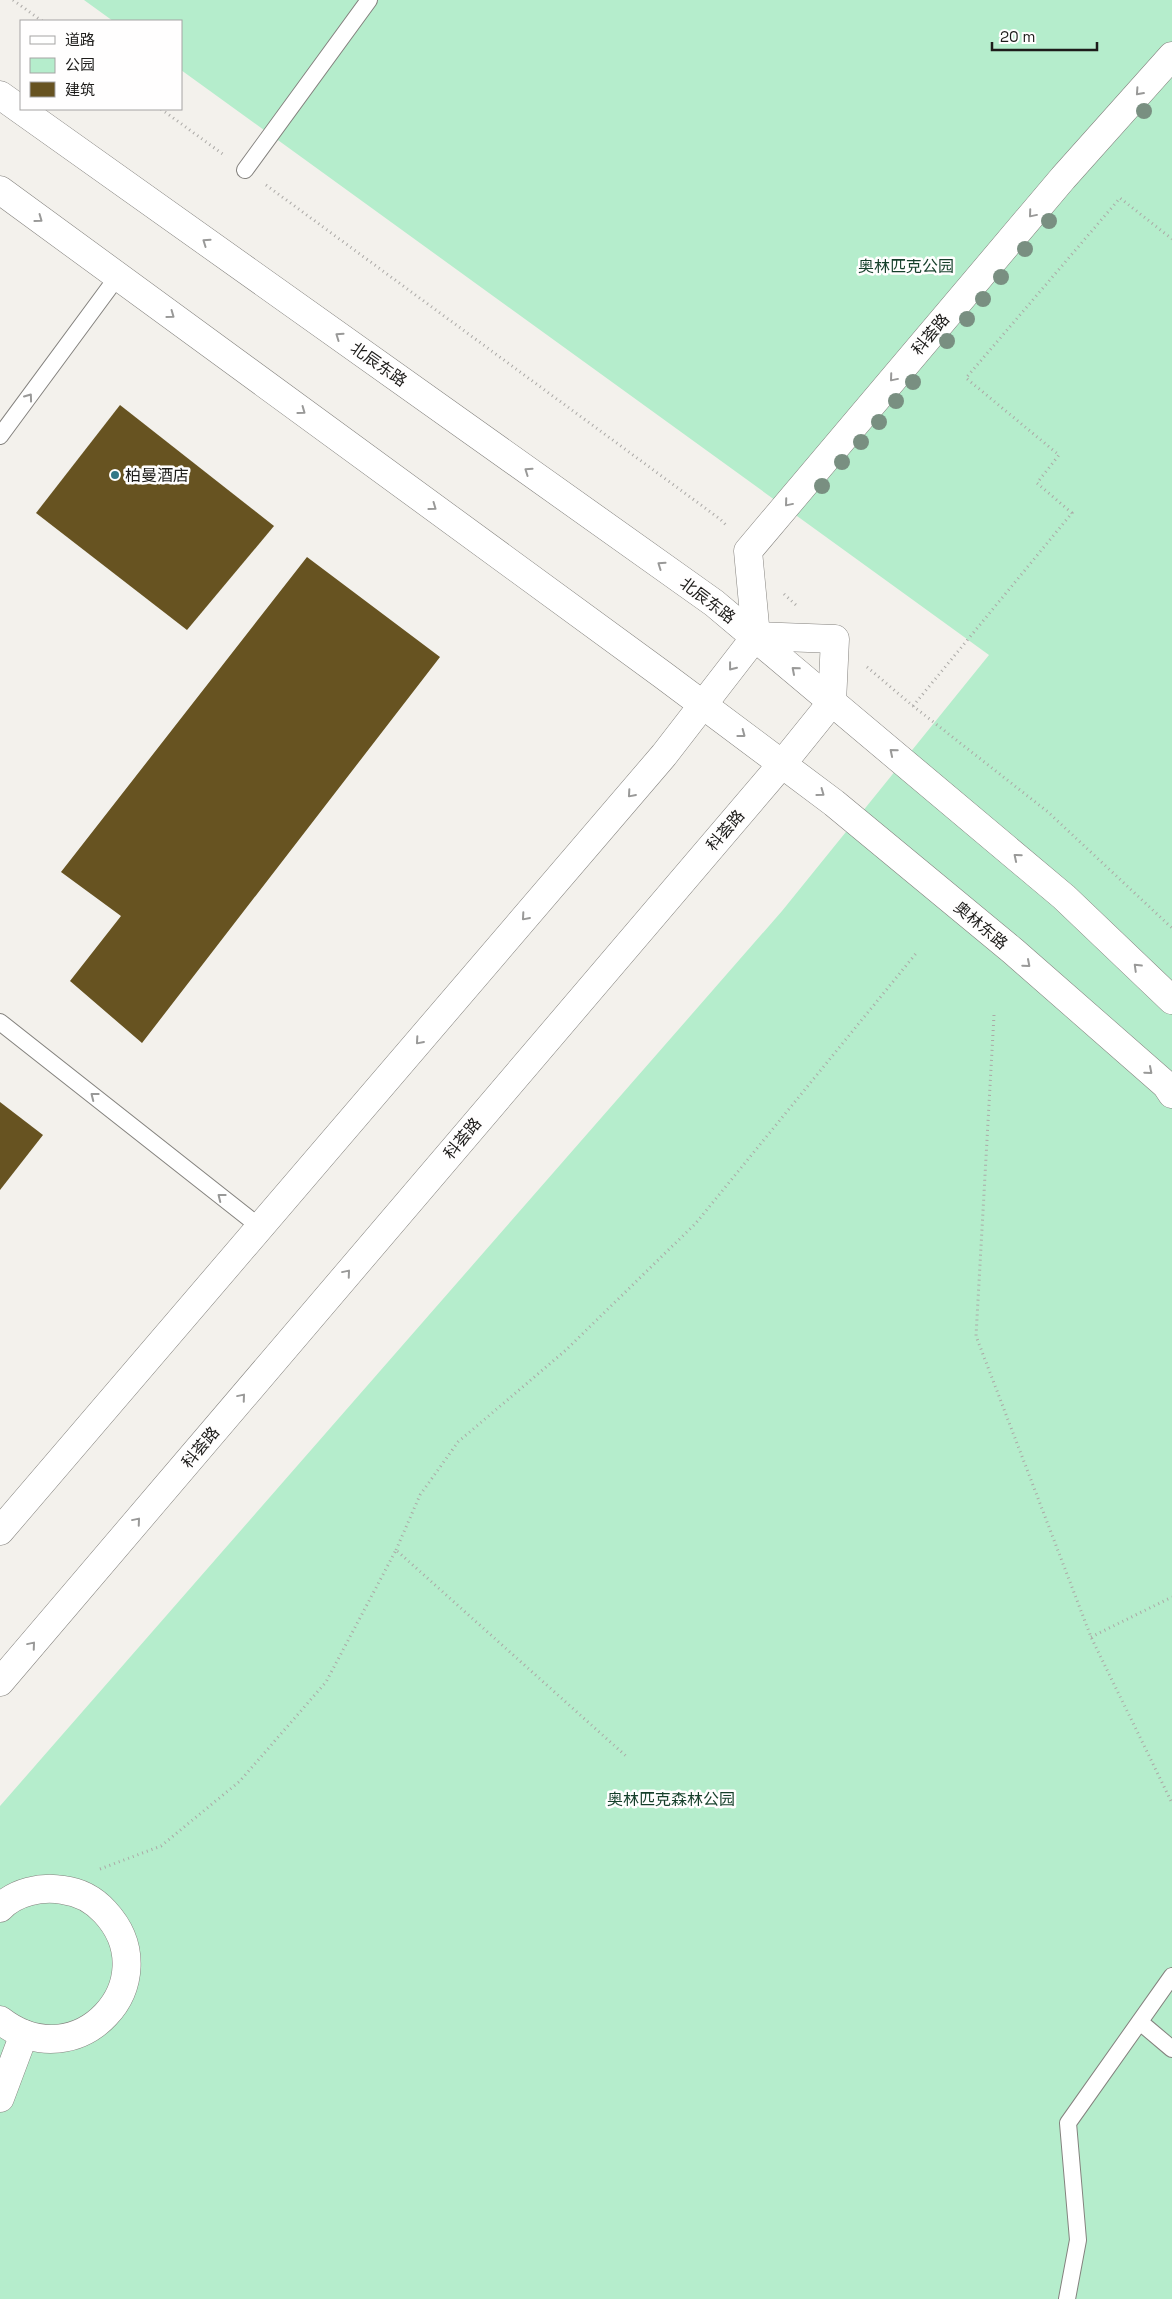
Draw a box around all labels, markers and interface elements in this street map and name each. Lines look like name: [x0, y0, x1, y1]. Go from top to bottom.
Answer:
legend: [20, 20, 182, 110]
scale bar: [992, 20, 1097, 52]
text: 20 m: [1000, 27, 1035, 46]
text: 道路: [65, 30, 95, 49]
text: 公园: [65, 55, 95, 74]
text: 建筑: [65, 80, 95, 99]
one-way arrow: [1136, 87, 1145, 96]
one-way arrow: [1029, 208, 1037, 217]
one-way arrow: [33, 213, 43, 222]
one-way arrow: [203, 239, 212, 248]
park label: 奥林匹克公园: [858, 256, 954, 277]
one-way arrow: [165, 309, 175, 318]
street label: 科荟路: [907, 309, 954, 359]
one-way arrow: [335, 333, 345, 342]
street label: 北辰东路: [346, 337, 411, 391]
one-way arrow: [890, 373, 899, 382]
one-way arrow: [23, 393, 32, 403]
one-way arrow: [296, 405, 306, 414]
place label: 柏曼酒店: [125, 465, 189, 486]
one-way arrow: [525, 468, 534, 476]
marker: 柏曼酒店: [109, 469, 121, 481]
one-way arrow: [785, 497, 794, 506]
one-way arrow: [427, 501, 436, 509]
one-way arrow: [657, 562, 667, 571]
street label: 北辰东路: [676, 573, 740, 628]
one-way arrow: [729, 661, 738, 671]
one-way arrow: [792, 667, 801, 676]
one-way arrow: [736, 728, 746, 737]
one-way arrow: [889, 749, 898, 758]
one-way arrow: [815, 787, 825, 796]
one-way arrow: [628, 788, 637, 797]
street label: 科荟路: [702, 805, 749, 855]
one-way arrow: [1014, 854, 1023, 863]
street label: 奥林东路: [949, 897, 1012, 954]
one-way arrow: [522, 912, 531, 921]
one-way arrow: [1021, 958, 1030, 967]
one-way arrow: [1134, 964, 1143, 973]
one-way arrow: [416, 1035, 425, 1044]
one-way arrow: [1144, 1065, 1153, 1074]
one-way arrow: [91, 1094, 100, 1102]
street label: 科荟路: [439, 1113, 486, 1163]
one-way arrow: [218, 1194, 227, 1203]
one-way arrow: [342, 1270, 351, 1279]
one-way arrow: [236, 1394, 245, 1403]
street label: 科荟路: [177, 1422, 224, 1472]
one-way arrow: [131, 1518, 140, 1527]
one-way arrow: [26, 1641, 35, 1650]
park label: 奥林匹克森林公园: [607, 1789, 735, 1810]

